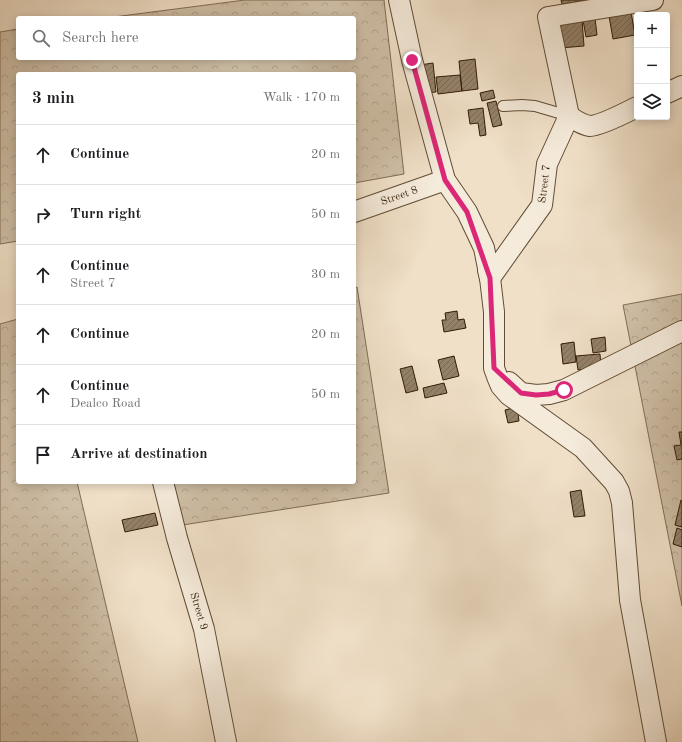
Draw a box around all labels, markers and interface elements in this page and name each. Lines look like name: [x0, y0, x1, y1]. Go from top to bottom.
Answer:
map controls: [634, 12, 670, 120]
button: +: [634, 12, 670, 48]
search box: [16, 16, 356, 60]
icon: search: [30, 27, 52, 49]
text: Search here: [62, 31, 139, 46]
button: −: [634, 48, 670, 84]
route end: [403, 51, 421, 69]
button: layers: [634, 84, 670, 120]
text: 3 min: [32, 90, 75, 107]
text: Walk · 170 m: [263, 91, 340, 104]
icon: ahead: [32, 144, 54, 166]
text: Continue: [70, 147, 129, 162]
text: 20 m: [311, 148, 340, 161]
street label: Street 7: [537, 164, 552, 204]
street label: Street 8: [379, 184, 419, 208]
icon: right: [32, 204, 54, 226]
text: Turn right: [70, 207, 141, 222]
text: 50 m: [311, 208, 340, 221]
text: Continue: [70, 259, 129, 274]
icon: ahead: [32, 264, 54, 286]
text: 30 m: [311, 268, 340, 281]
text: Street 7: [70, 277, 116, 290]
icon: ahead: [32, 324, 54, 346]
text: Continue: [70, 327, 129, 342]
text: 20 m: [311, 328, 340, 341]
text: Continue: [70, 379, 129, 394]
route start: [555, 381, 573, 399]
icon: ahead: [32, 384, 54, 406]
text: 50 m: [311, 388, 340, 401]
text: Dealco Road: [70, 397, 141, 410]
icon: arrive: [32, 444, 54, 466]
text: Arrive at destination: [70, 447, 208, 462]
street label: Street 9: [188, 591, 209, 631]

